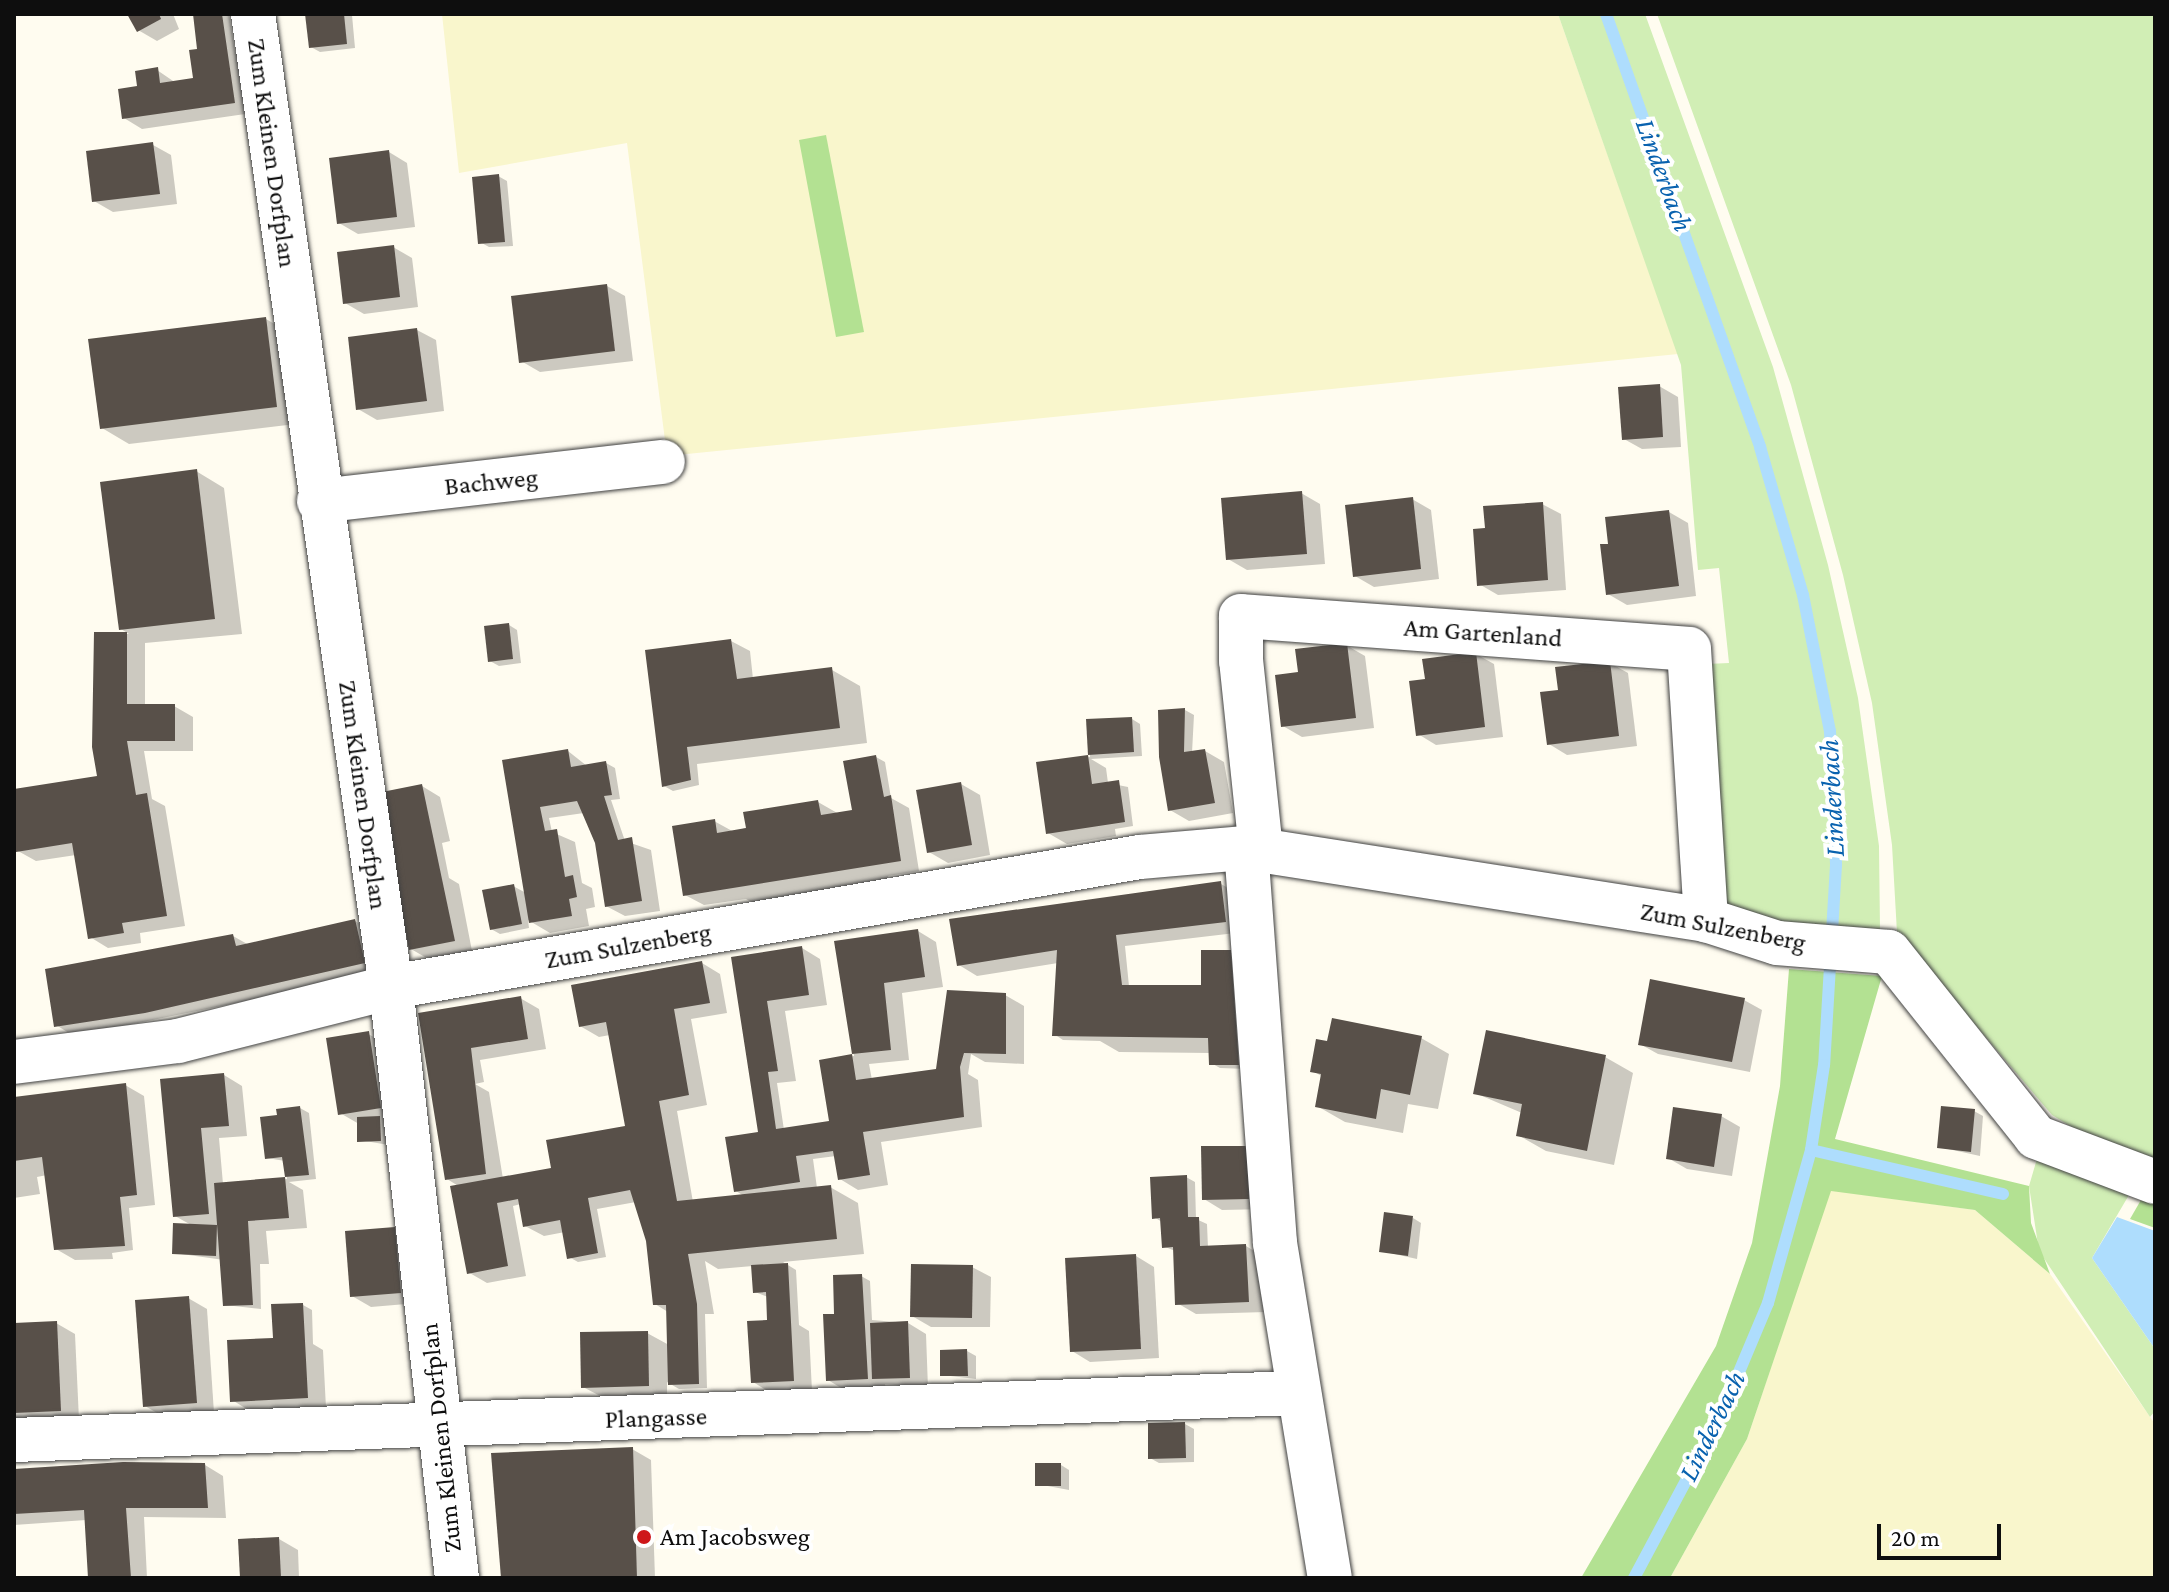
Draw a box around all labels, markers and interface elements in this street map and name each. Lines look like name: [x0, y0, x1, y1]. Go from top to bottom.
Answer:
street label: Zum Kleinen Dorfplan: [241, 37, 303, 269]
water label: Linderbach: [1628, 114, 1700, 236]
street label: Bachweg: [443, 462, 539, 502]
street label: Am Gartenland: [1403, 612, 1563, 654]
street label: Zum Kleinen Dorfplan: [332, 679, 394, 911]
water label: Linderbach: [1812, 738, 1852, 858]
street label: Zum Sulzenberg: [1637, 896, 1809, 958]
street label: Zum Sulzenberg: [542, 916, 714, 976]
street label: Zum Kleinen Dorfplan: [413, 1322, 469, 1554]
water label: Linderbach: [1671, 1366, 1753, 1486]
street label: Plangasse: [604, 1401, 708, 1435]
scale bar: [1881, 1508, 2005, 1558]
place label: Am Jacobsweg: [660, 1521, 810, 1553]
text: 20 m: [1891, 1524, 1940, 1551]
marker: Am Jacobsweg: [635, 1528, 653, 1546]

